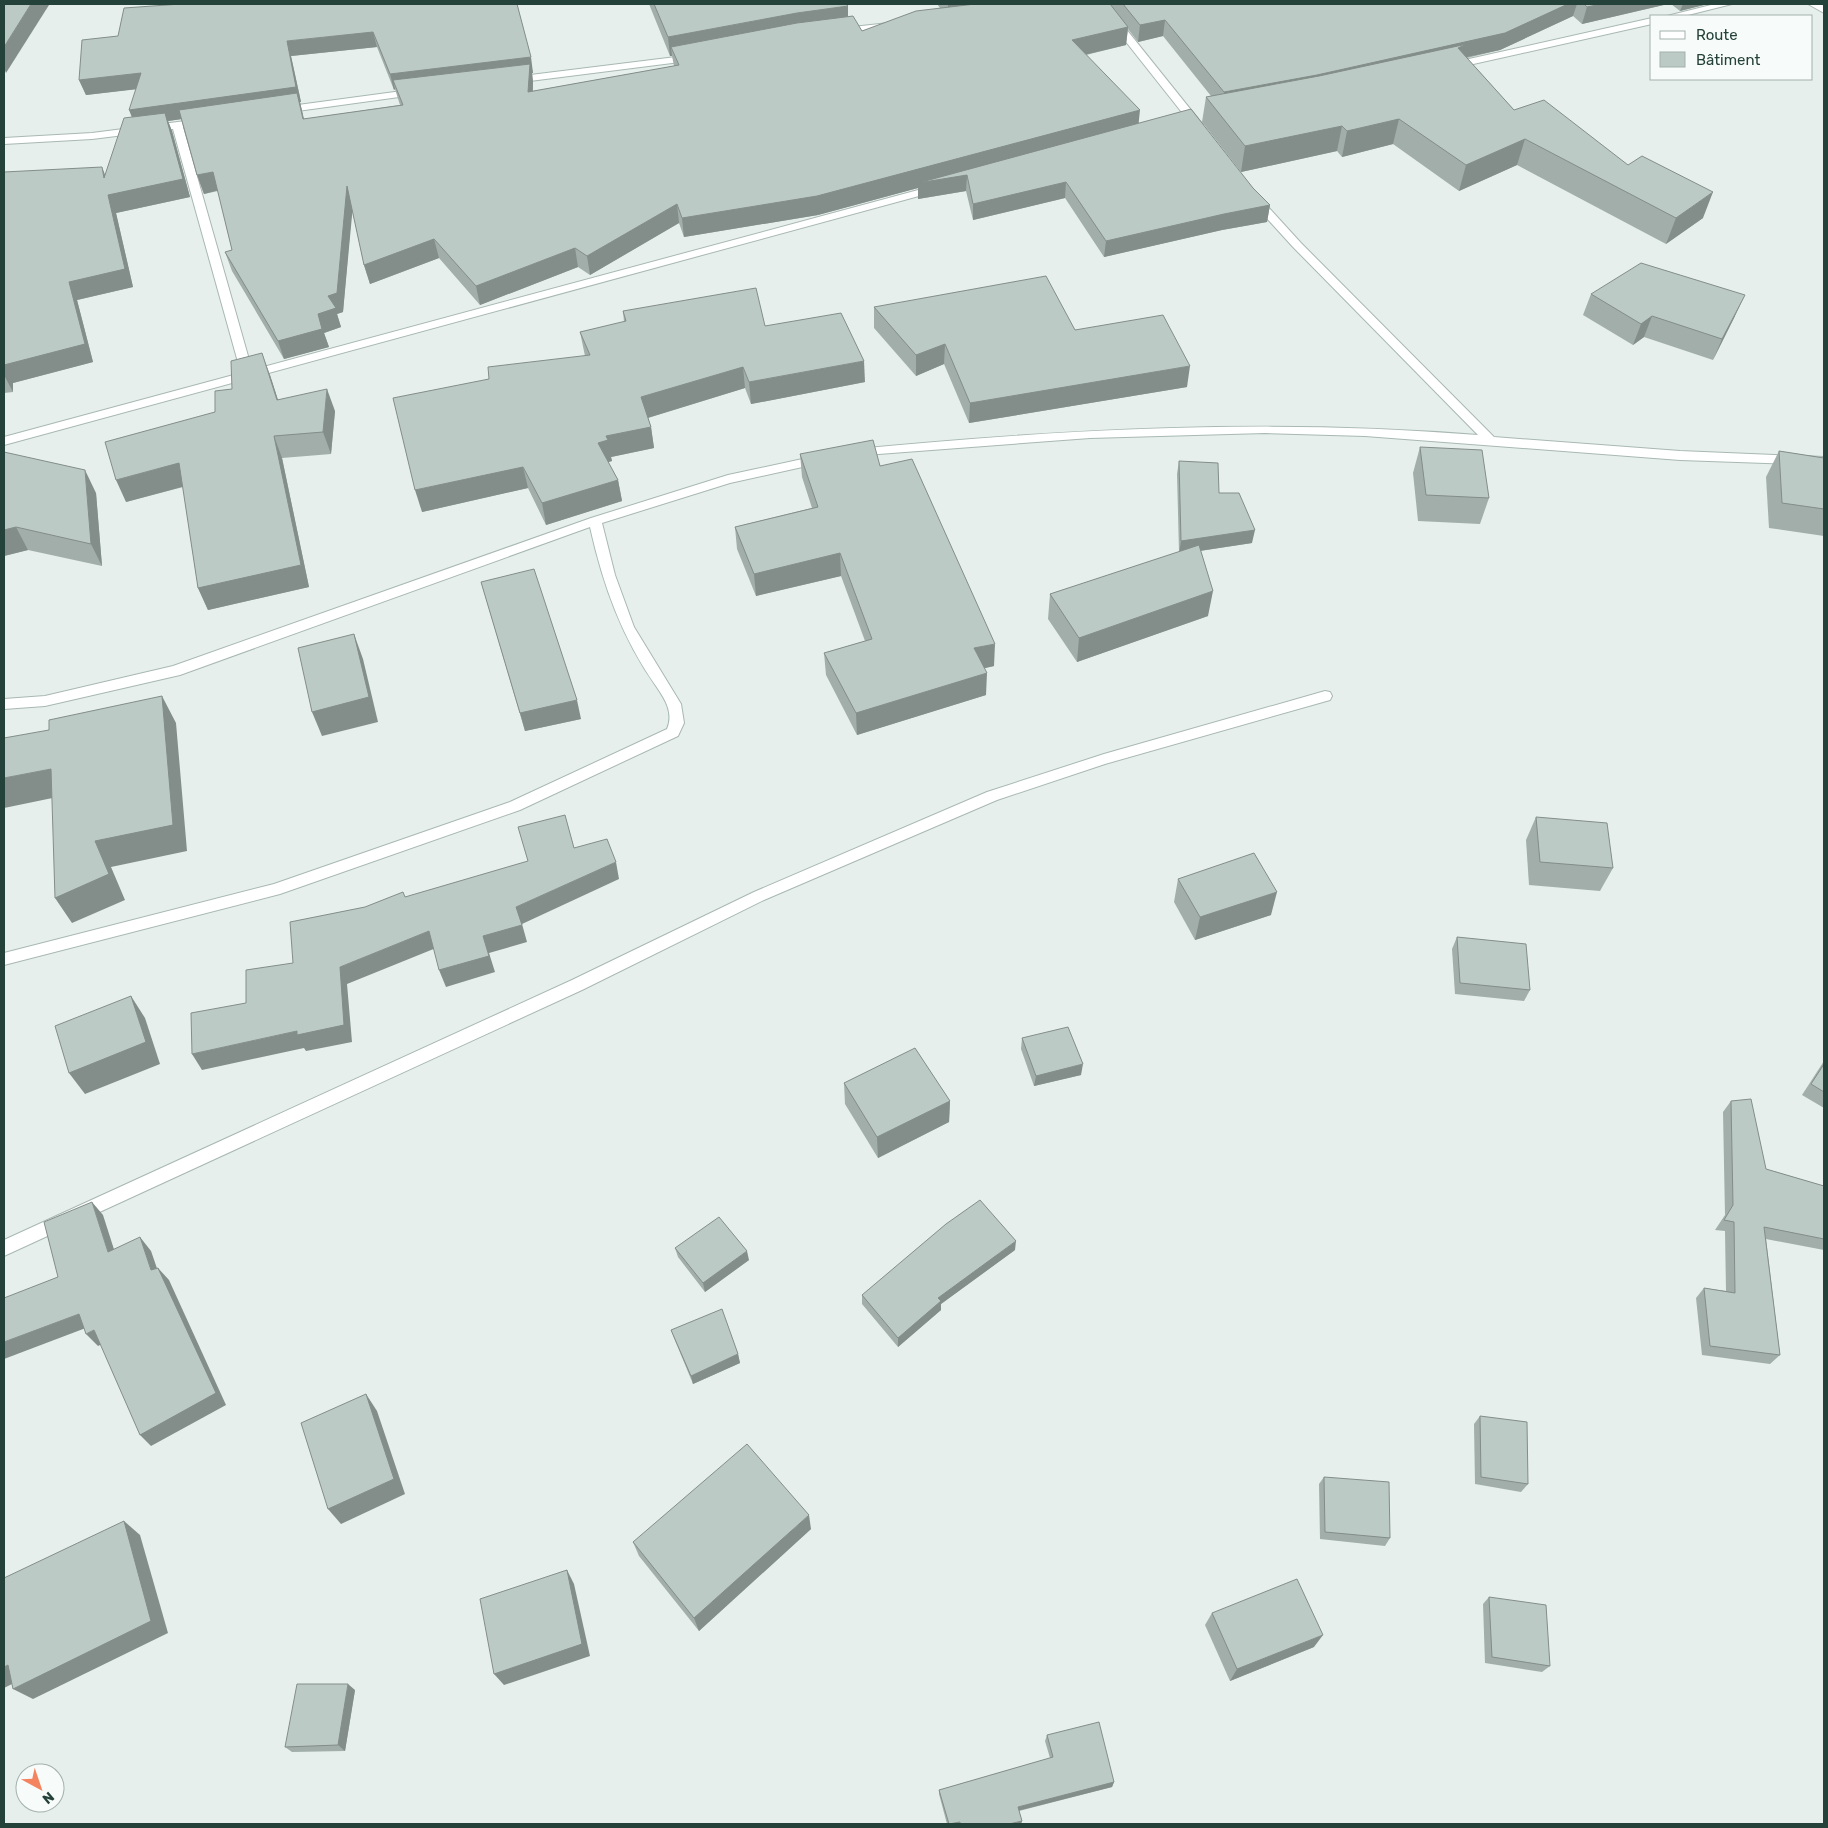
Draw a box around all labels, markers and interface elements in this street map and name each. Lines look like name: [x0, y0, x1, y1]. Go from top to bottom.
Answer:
legend: [1650, 15, 1813, 80]
text: Route: [1696, 26, 1738, 44]
text: Bâtiment: [1696, 51, 1760, 69]
north arrow: [15, 1763, 65, 1813]
text: N: [39, 1788, 57, 1807]

